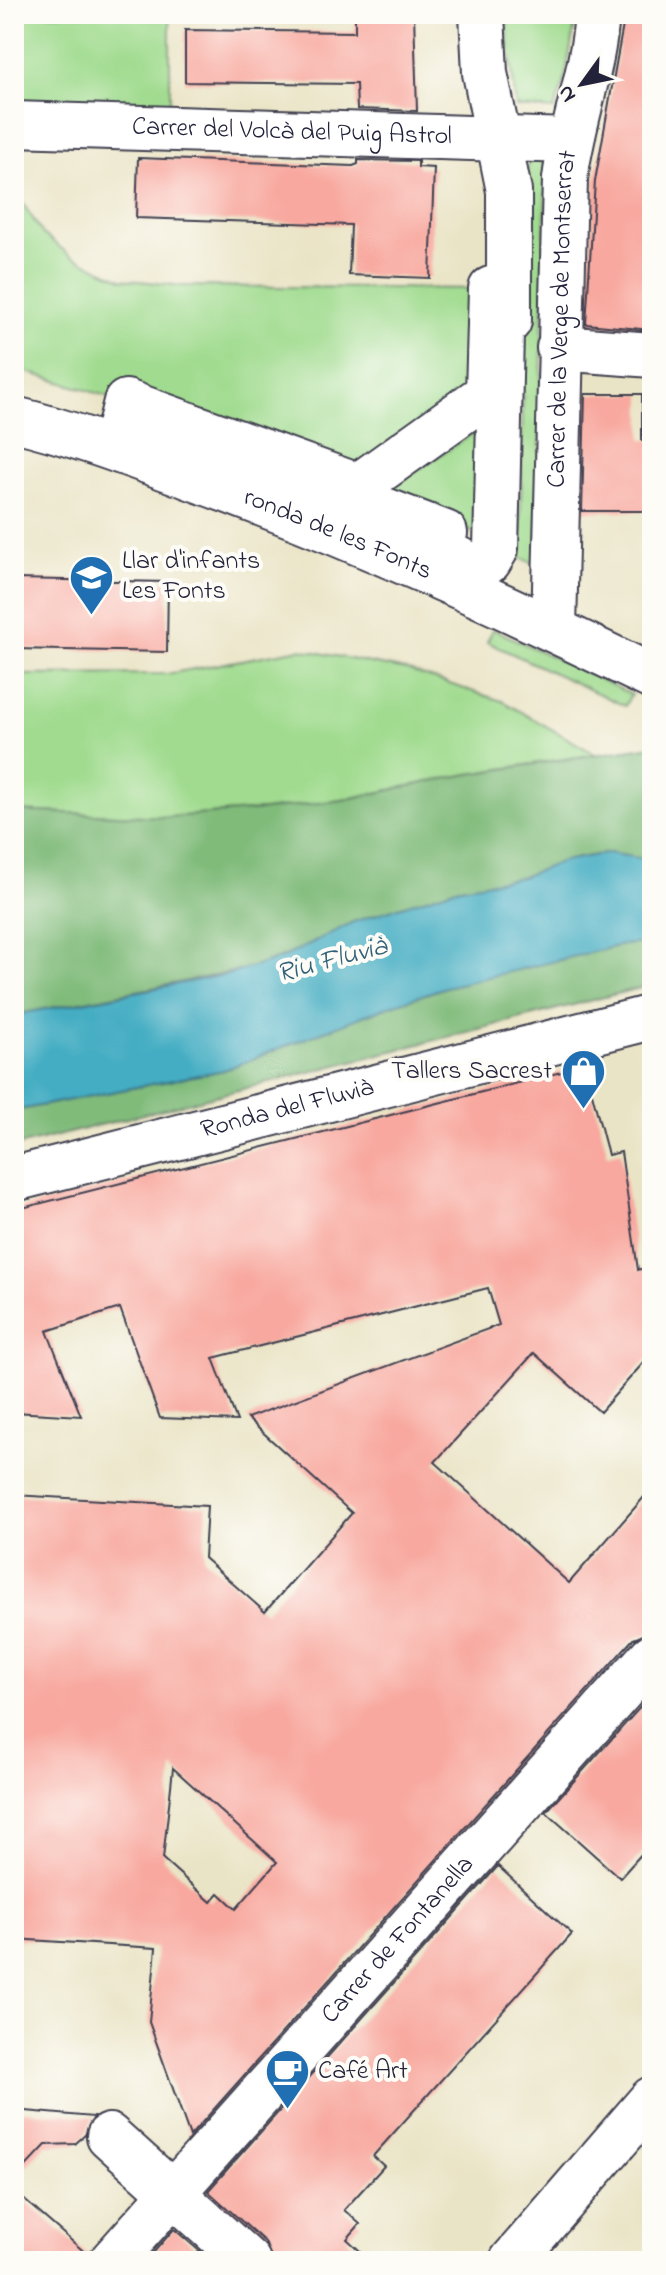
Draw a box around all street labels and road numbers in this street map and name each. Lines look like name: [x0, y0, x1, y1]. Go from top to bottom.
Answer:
street label: Carrer del Volcà del Puig Astrol: [131, 109, 452, 156]
street label: Carrer de la Verge de Montserrat: [538, 147, 588, 488]
street label: ronda de les Fonts: [238, 479, 438, 591]
street label: Ronda del Fluvià: [197, 1069, 378, 1150]
street label: Carrer de Fontanella: [313, 1848, 484, 2033]

